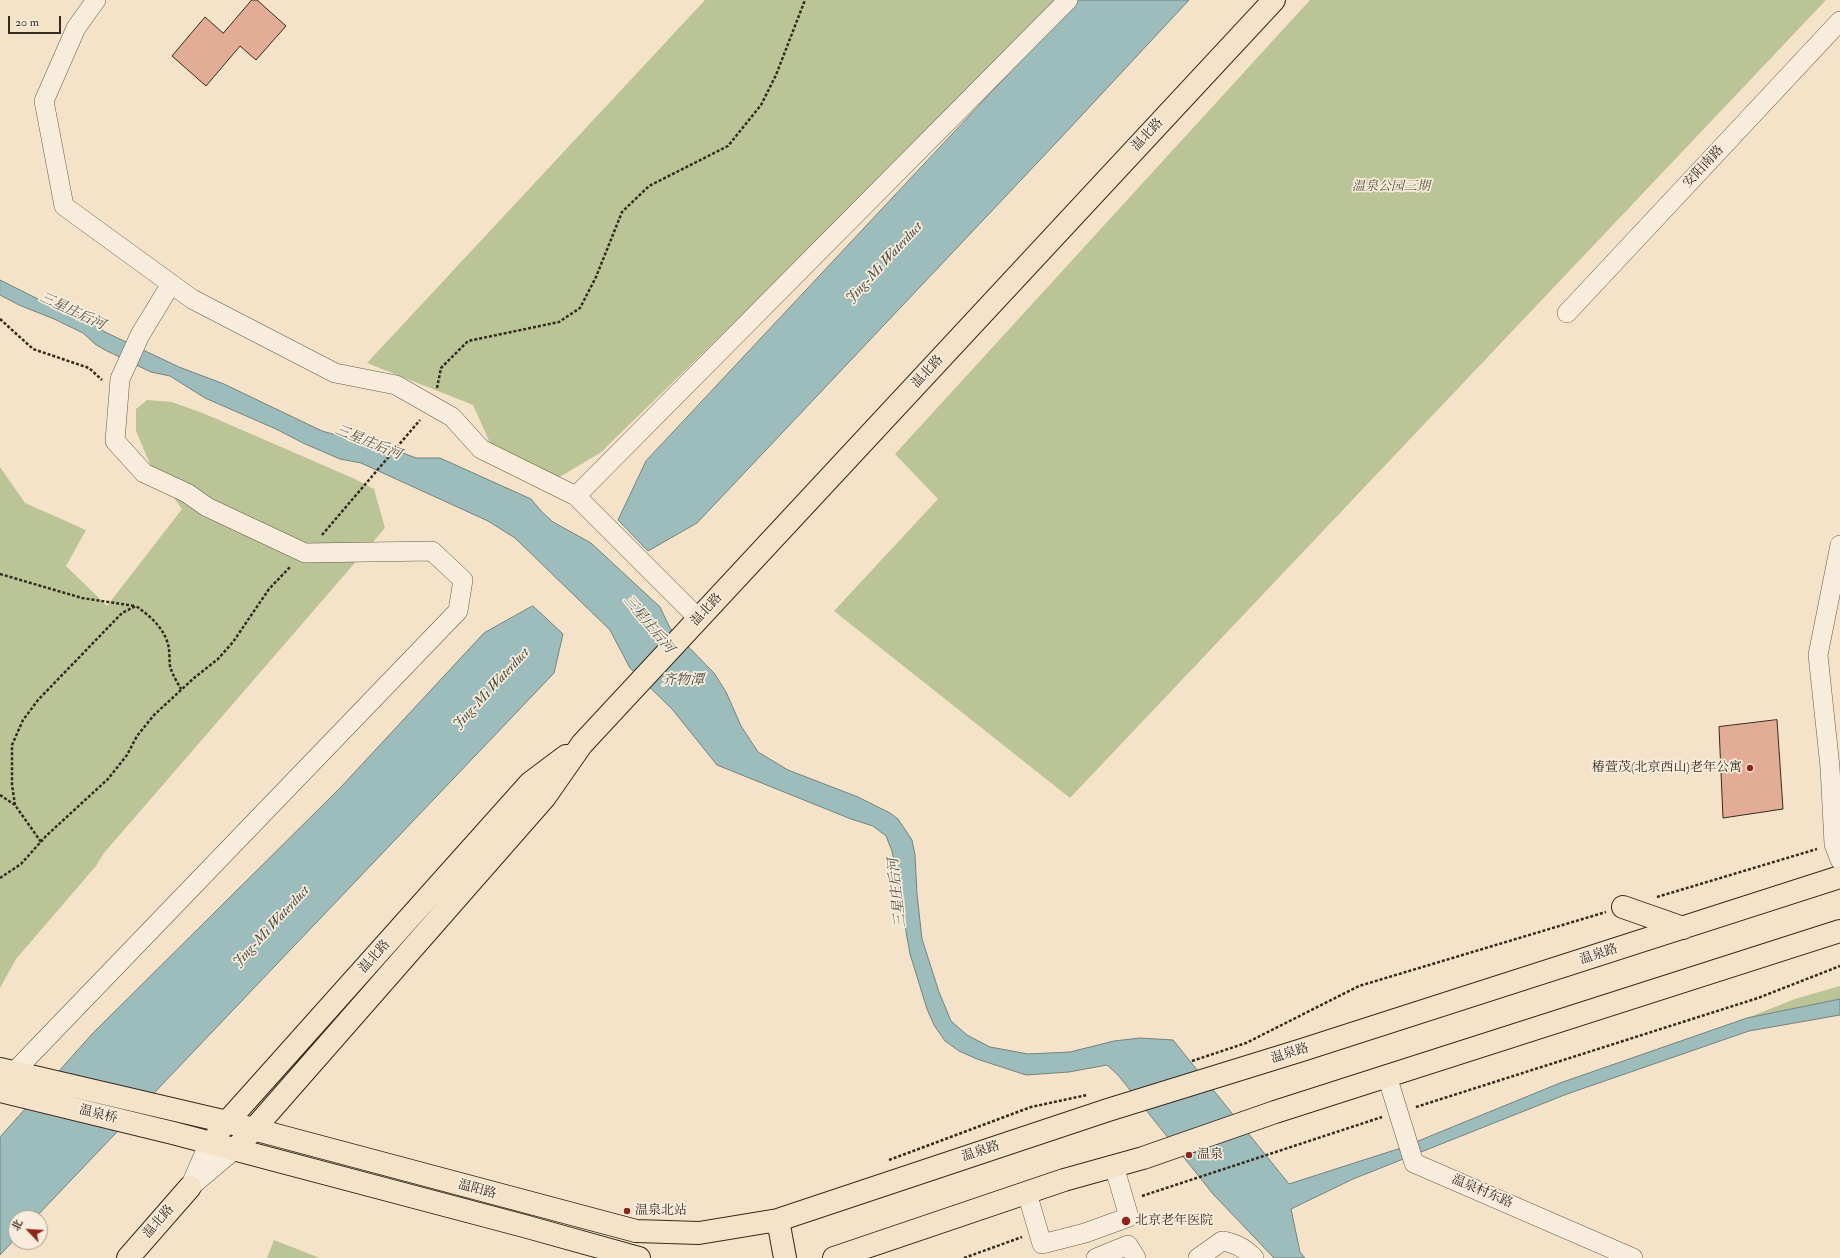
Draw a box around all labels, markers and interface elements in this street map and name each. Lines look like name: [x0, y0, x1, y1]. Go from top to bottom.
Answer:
scale bar: [10, 8, 63, 34]
text: 20 m: [15, 15, 39, 30]
street label: 温北路: [1129, 115, 1167, 155]
street label: 安阳南路: [1681, 143, 1727, 191]
park label: 温泉公园三期: [1352, 179, 1430, 195]
water label: Jing-Mi Waterduct: [843, 219, 927, 307]
water label: 三星庄后河: [37, 290, 107, 334]
street label: 温北路: [909, 352, 947, 392]
water label: 三星庄后河: [332, 422, 404, 464]
street label: 温北路: [688, 590, 726, 630]
water label: 三星庄后河: [619, 593, 677, 657]
water label: Jing-Mi Waterduct: [450, 645, 534, 733]
water label: 齐物潭: [662, 673, 704, 689]
place label: 椿萱茂(北京西山)老年公寓: [1592, 760, 1742, 776]
marker: 椿萱茂(北京西山)老年公寓: [1745, 763, 1755, 773]
water label: 三星庄后河: [886, 857, 910, 929]
water label: Jing-Mi Waterduct: [230, 883, 314, 971]
street label: 温北路: [356, 937, 394, 977]
street label: 温泉路: [1578, 942, 1620, 968]
street label: 温泉路: [1269, 1041, 1311, 1067]
street label: 温泉桥: [77, 1103, 119, 1127]
street label: 温泉路: [960, 1139, 1002, 1165]
place label: 温泉: [1197, 1147, 1223, 1163]
marker: 温泉: [1184, 1150, 1194, 1160]
street label: 温泉村东路: [1449, 1172, 1515, 1212]
street label: 温阳路: [456, 1177, 498, 1203]
street label: 温北路: [140, 1202, 178, 1242]
place label: 温泉北站: [635, 1203, 687, 1219]
marker: 温泉北站: [622, 1206, 632, 1216]
north arrow: [8, 1210, 48, 1250]
place label: 北京老年医院: [1135, 1213, 1213, 1229]
marker: 北京老年医院: [1120, 1215, 1132, 1227]
text: 北: [9, 1217, 26, 1233]

